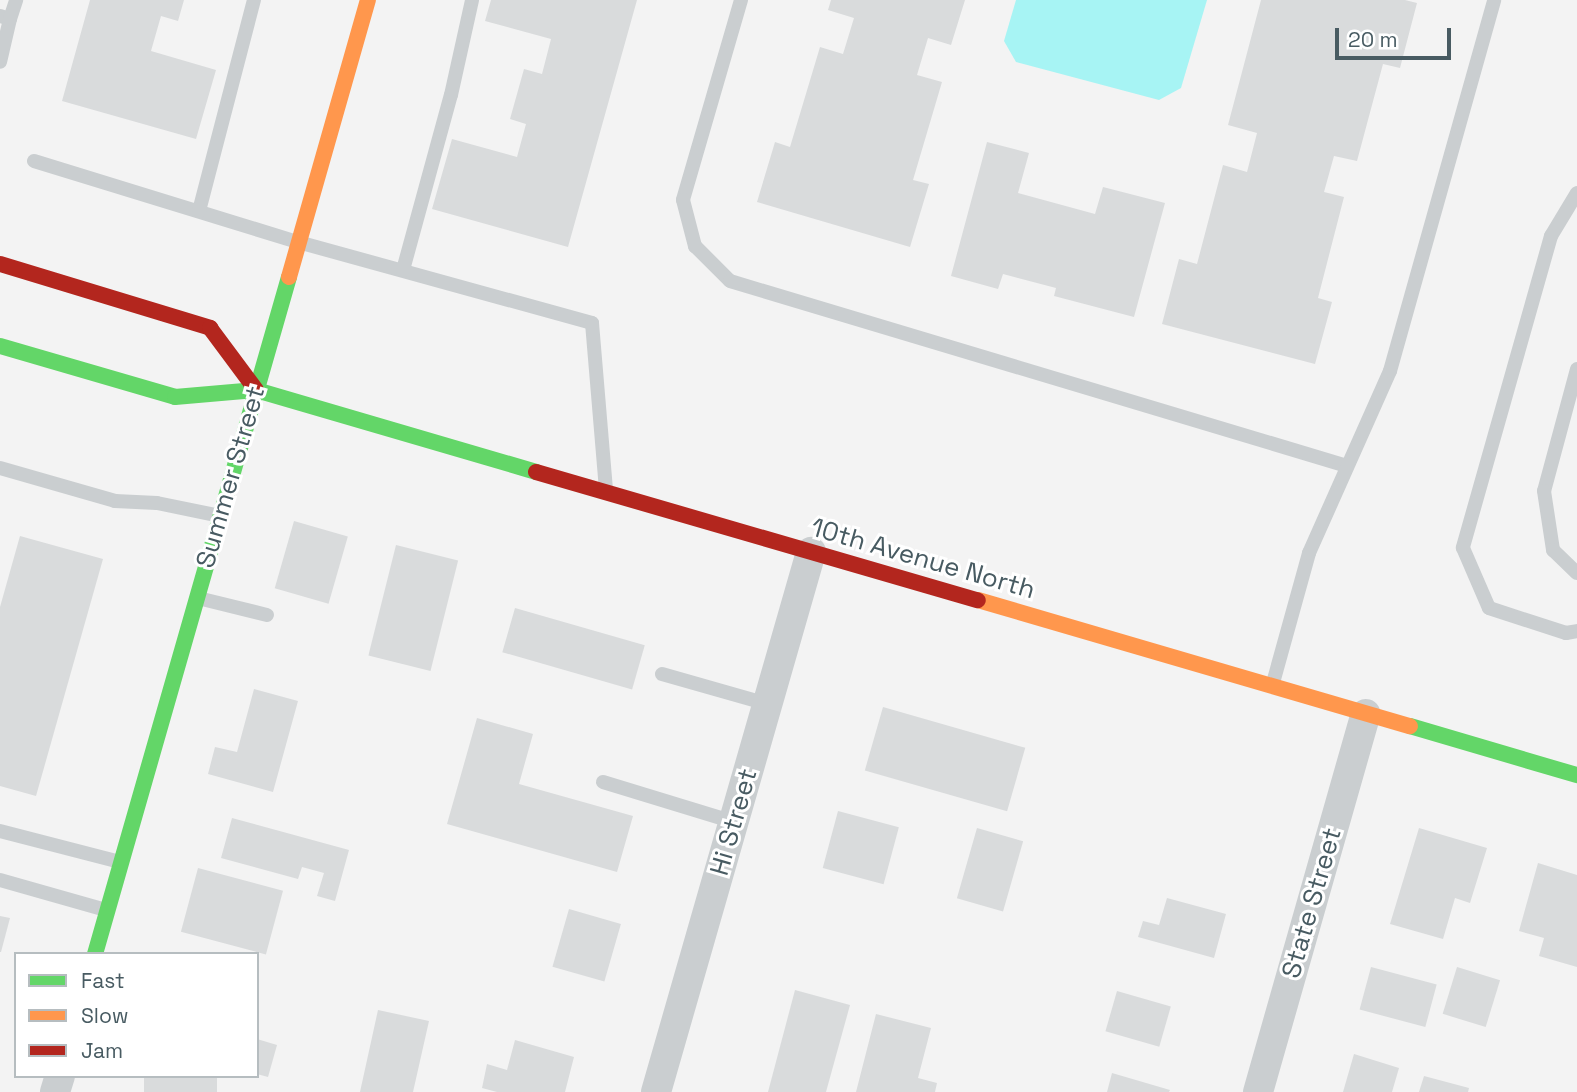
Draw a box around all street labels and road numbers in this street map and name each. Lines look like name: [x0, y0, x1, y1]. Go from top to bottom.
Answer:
street label: Summer Street: [190, 382, 272, 572]
street label: 10th Avenue North: [807, 512, 1039, 606]
street label: Hi Street: [704, 765, 764, 879]
street label: State Street: [1276, 824, 1348, 982]

